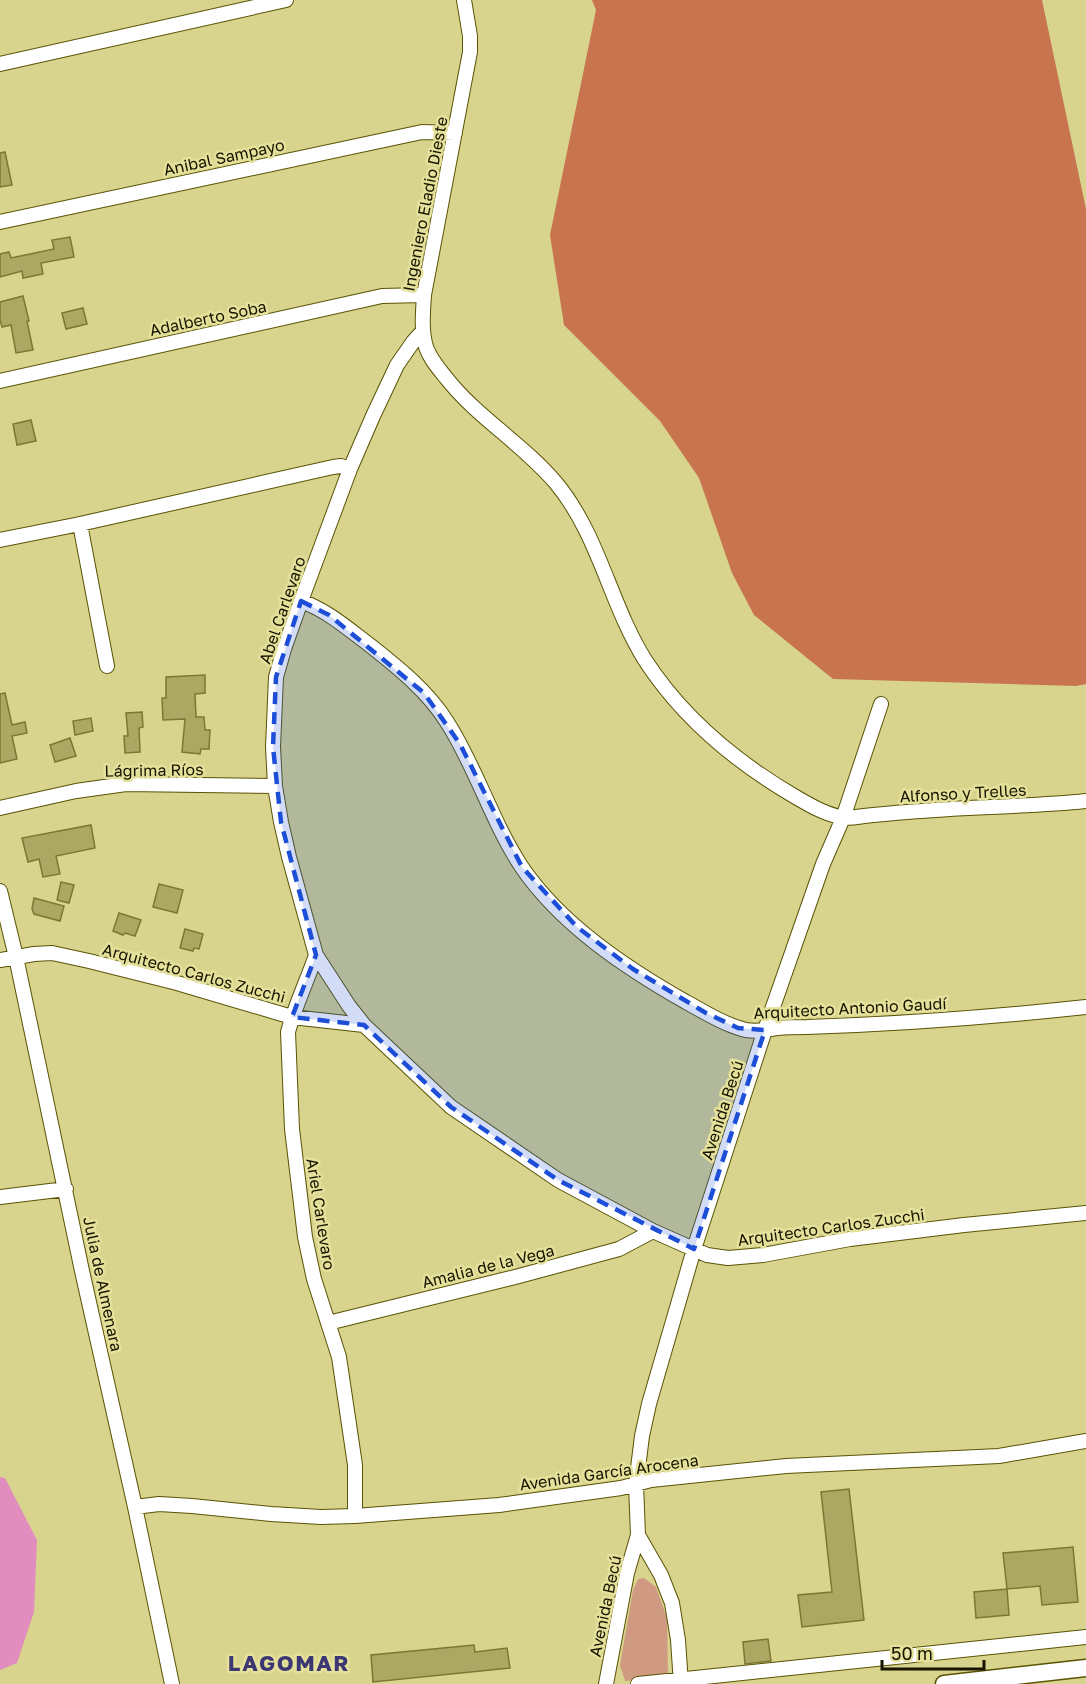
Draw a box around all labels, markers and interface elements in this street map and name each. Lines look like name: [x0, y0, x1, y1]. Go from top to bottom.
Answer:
street label: Ingeniero Eladio Dieste: [398, 115, 452, 293]
street label: Anibal Sampayo: [162, 134, 286, 180]
street label: Adalberto Soba: [148, 296, 268, 340]
street label: Abel Carlevaro: [254, 554, 310, 666]
street label: Lágrima Ríos: [104, 759, 204, 781]
street label: Alfonso y Trelles: [899, 780, 1027, 806]
street label: Arquitecto Carlos Zucchi: [100, 939, 288, 1007]
street label: Arquitecto Antonio Gaudí: [753, 993, 949, 1023]
street label: Avenida Becú: [697, 1058, 747, 1162]
street label: Ariel Carlevaro: [302, 1157, 340, 1271]
street label: Arquitecto Carlos Zucchi: [736, 1204, 926, 1250]
street label: Julia de Almenara: [79, 1215, 127, 1353]
street label: Amalia de la Vega: [420, 1240, 556, 1292]
street label: Avenida García Arocena: [518, 1450, 700, 1494]
street label: Avenida Becú: [585, 1554, 625, 1658]
scale bar: [882, 1633, 984, 1671]
text: 50 m: [891, 1642, 933, 1664]
district label: LAGOMAR: [228, 1649, 350, 1676]

